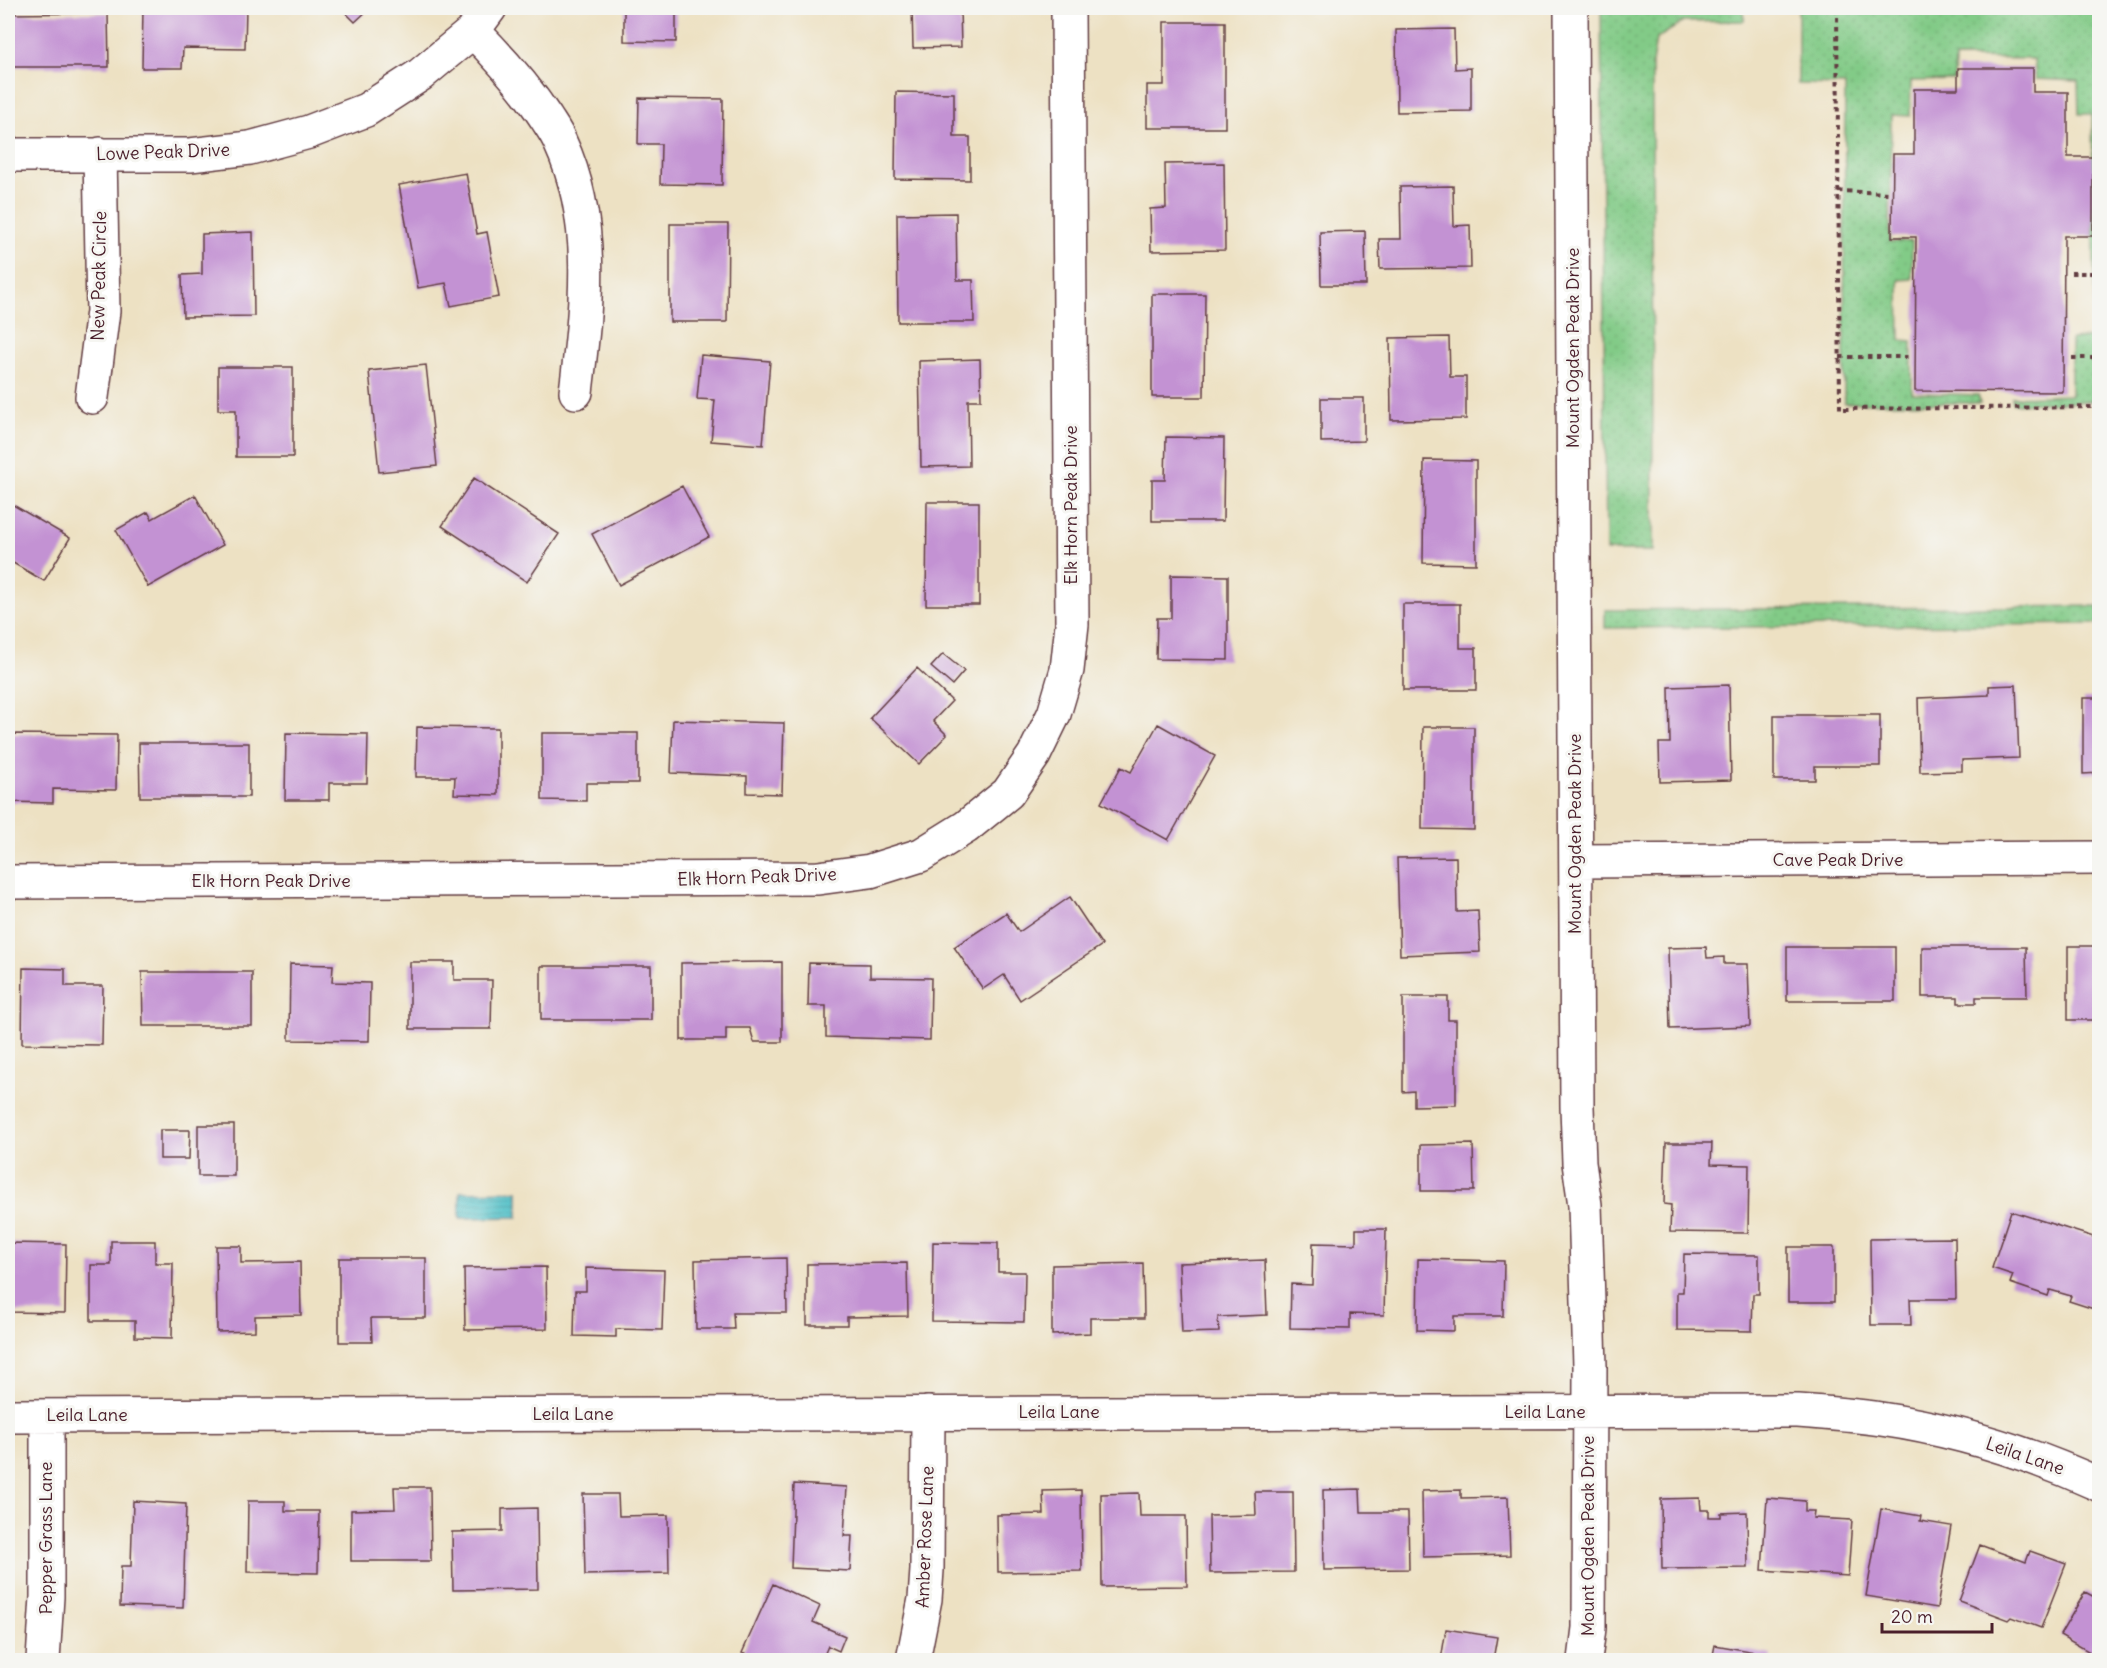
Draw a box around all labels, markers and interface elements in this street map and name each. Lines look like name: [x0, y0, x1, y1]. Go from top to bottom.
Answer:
street label: Lowe Peak Drive: [96, 138, 230, 165]
street label: New Peak Circle: [86, 211, 111, 341]
street label: Mount Ogden Peak Drive: [1561, 248, 1584, 448]
street label: Elk Horn Peak Drive: [1059, 425, 1082, 585]
street label: Mount Ogden Peak Drive: [1563, 734, 1586, 934]
street label: Cave Peak Drive: [1773, 848, 1903, 871]
street label: Elk Horn Peak Drive: [677, 862, 837, 891]
street label: Elk Horn Peak Drive: [191, 869, 351, 892]
street label: Leila Lane: [1018, 1400, 1100, 1423]
street label: Leila Lane: [1504, 1400, 1586, 1423]
street label: Leila Lane: [532, 1402, 614, 1425]
street label: Leila Lane: [46, 1403, 128, 1426]
street label: Leila Lane: [1983, 1431, 2068, 1480]
street label: Mount Ogden Peak Drive: [1576, 1436, 1599, 1636]
street label: Pepper Grass Lane: [34, 1462, 57, 1614]
street label: Amber Rose Lane: [911, 1465, 938, 1608]
scale bar: [1882, 1596, 1992, 1634]
text: 20 m: [1891, 1605, 1933, 1628]

